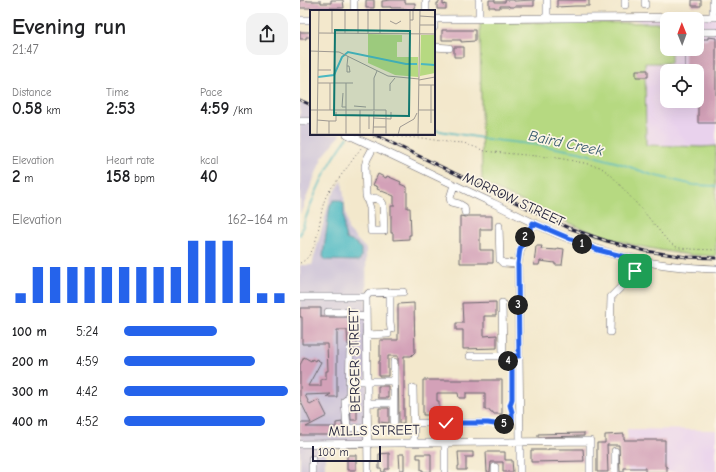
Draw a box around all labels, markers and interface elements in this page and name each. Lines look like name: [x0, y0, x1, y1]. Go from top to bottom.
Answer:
inset map: [310, 10, 435, 135]
north arrow: [660, 12, 704, 56]
map controls: [660, 12, 704, 108]
button: share: [246, 13, 288, 55]
text: Evening run: [12, 14, 126, 40]
text: 21:47: [12, 42, 39, 57]
button: locate: [660, 64, 704, 108]
text: Distance: [12, 86, 51, 99]
text: Time: [106, 86, 129, 99]
text: Pace: [200, 86, 222, 99]
text: 0.58: [12, 99, 43, 118]
text: 2:53: [106, 99, 135, 118]
text: 4:59: [200, 99, 229, 118]
text: km: [43, 104, 61, 117]
text: /km: [229, 104, 252, 117]
water label: Baird Creek: [527, 126, 606, 160]
text: Elevation: [12, 154, 54, 167]
text: Heart rate: [106, 154, 155, 167]
text: kcal: [200, 154, 218, 167]
text: 2: [12, 167, 20, 186]
text: 158: [106, 167, 130, 186]
text: 40: [200, 167, 218, 186]
street label: MORROW STREET: [460, 168, 568, 231]
text: m: [20, 172, 33, 185]
text: bpm: [130, 172, 155, 185]
text: Elevation: [12, 212, 62, 227]
text: 162–164 m: [228, 212, 288, 227]
pin: 2: [515, 227, 535, 247]
text: 2: [522, 230, 528, 243]
pin: 1: [572, 234, 592, 254]
text: 1: [580, 237, 584, 250]
pin: [618, 254, 652, 288]
icon: arrive: [624, 260, 646, 282]
pin: 3: [508, 295, 528, 315]
text: 3: [515, 298, 521, 311]
street label: BERGER STREET: [345, 307, 364, 412]
text: 100 m: [12, 324, 47, 339]
text: 5:24: [76, 324, 98, 339]
pin: 4: [498, 351, 518, 371]
text: 200 m: [12, 354, 48, 369]
text: 4:59: [76, 354, 99, 369]
text: 4: [505, 354, 511, 367]
text: 300 m: [12, 384, 48, 399]
text: 4:42: [76, 384, 98, 399]
pin: [429, 406, 463, 440]
icon: check: [435, 412, 457, 434]
text: 400 m: [12, 414, 48, 429]
text: 4:52: [76, 414, 99, 429]
pin: 5: [494, 414, 514, 434]
text: 5: [501, 417, 507, 430]
street label: MILLS STREET: [328, 421, 420, 440]
scale bar: [312, 444, 381, 463]
text: 100 m: [318, 446, 349, 459]

